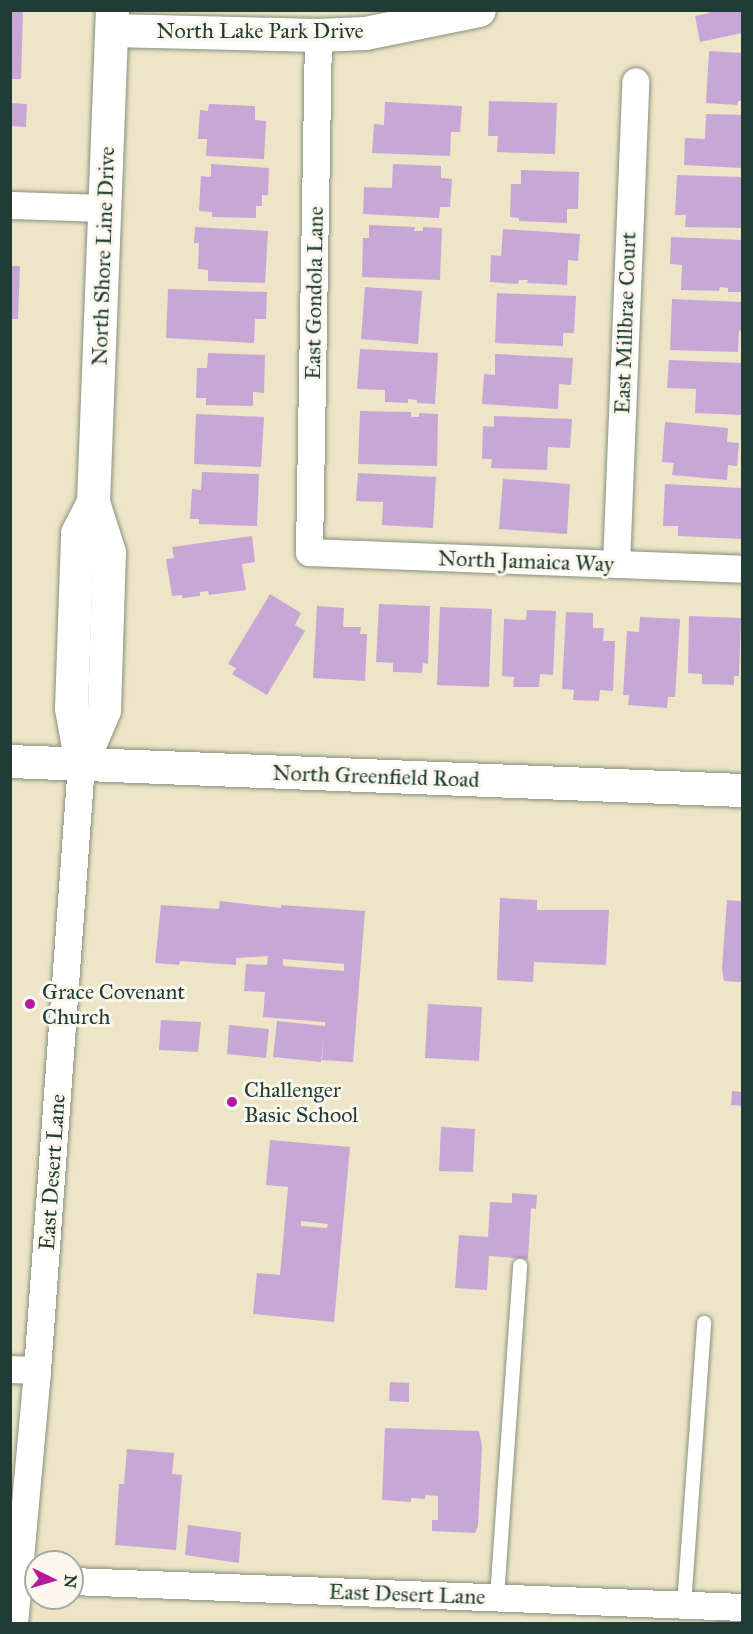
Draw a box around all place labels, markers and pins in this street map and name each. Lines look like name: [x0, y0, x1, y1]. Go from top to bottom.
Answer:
place label: Grace Covenant Church: [42, 978, 185, 1030]
marker: Grace Covenant Church: [23, 997, 37, 1011]
place label: Challenger Basic School: [244, 1076, 358, 1128]
marker: Challenger Basic School: [225, 1095, 239, 1109]

